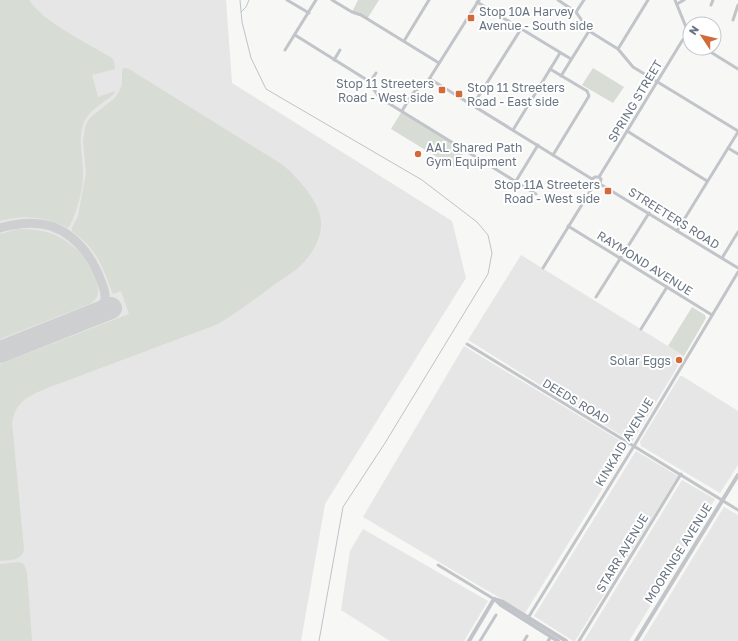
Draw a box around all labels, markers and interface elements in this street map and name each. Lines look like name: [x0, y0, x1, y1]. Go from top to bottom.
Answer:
place label: Stop 10A Harvey Avenue - South side: [479, 4, 593, 33]
marker: Stop 10A Harvey Avenue - South side: [466, 13, 476, 23]
north arrow: [682, 16, 722, 56]
text: N: [686, 23, 701, 37]
street label: SPRING STREET: [605, 57, 666, 145]
place label: Stop 11 Streeters Road - West side: [336, 76, 434, 105]
place label: Stop 11 Streeters Road - East side: [467, 80, 565, 109]
marker: Stop 11 Streeters Road - West side: [437, 85, 447, 95]
marker: Stop 11 Streeters Road - East side: [454, 89, 464, 99]
place label: AAL Shared Path Gym Equipment: [426, 140, 522, 169]
marker: AAL Shared Path Gym Equipment: [413, 149, 423, 159]
place label: Stop 11A Streeters Road - West side: [494, 177, 600, 206]
street label: STREETERS ROAD: [626, 184, 722, 252]
marker: Stop 11A Streeters Road - West side: [603, 186, 613, 196]
street label: RAYMOND AVENUE: [594, 228, 696, 298]
place label: Solar Eggs: [609, 353, 671, 368]
marker: Solar Eggs: [674, 355, 684, 365]
street label: DEEDS ROAD: [540, 375, 612, 427]
street label: KINKAID AVENUE: [592, 395, 656, 489]
street label: MOORINGE AVENUE: [641, 500, 715, 606]
street label: STARR AVENUE: [593, 511, 651, 595]

